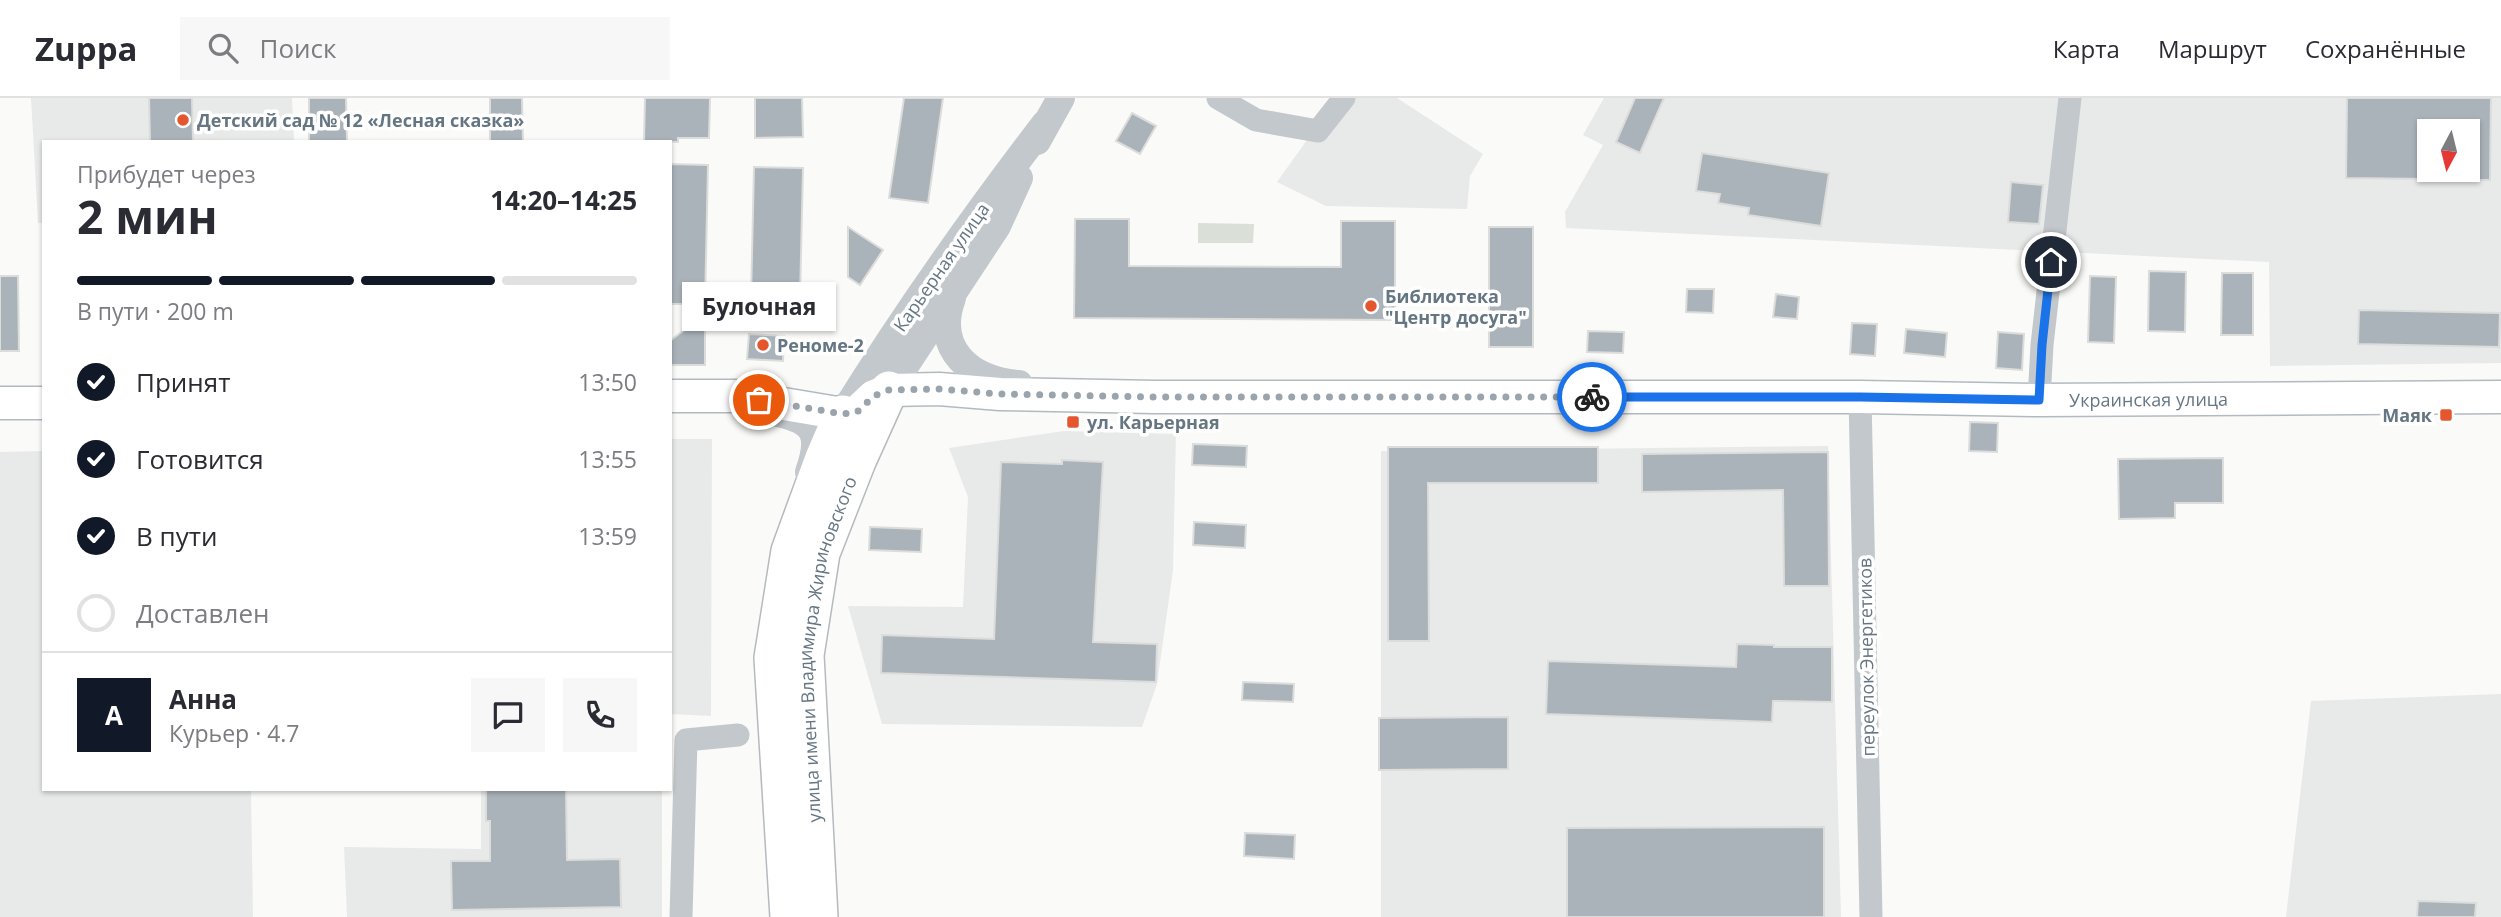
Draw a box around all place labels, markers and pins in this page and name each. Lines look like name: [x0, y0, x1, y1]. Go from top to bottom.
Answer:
place label: Детский сад № 12 «Лесная сказка»: [197, 108, 524, 132]
marker: Детский сад № 12 «Лесная сказка»: [175, 112, 191, 128]
pin: [2021, 232, 2081, 292]
callout: Булочная: [682, 281, 836, 330]
place label: Библиотека "Центр досуга": [1385, 284, 1527, 329]
marker: Библиотека "Центр досуга": [1363, 298, 1379, 314]
place label: Реноме-2: [777, 333, 864, 357]
marker: Реноме-2: [755, 337, 771, 353]
pin: [729, 370, 789, 430]
place label: Маяк: [2382, 403, 2433, 427]
marker: Маяк: [2438, 407, 2454, 423]
place label: ул. Карьерная: [1087, 410, 1220, 434]
marker: ул. Карьерная: [1065, 414, 1081, 430]

